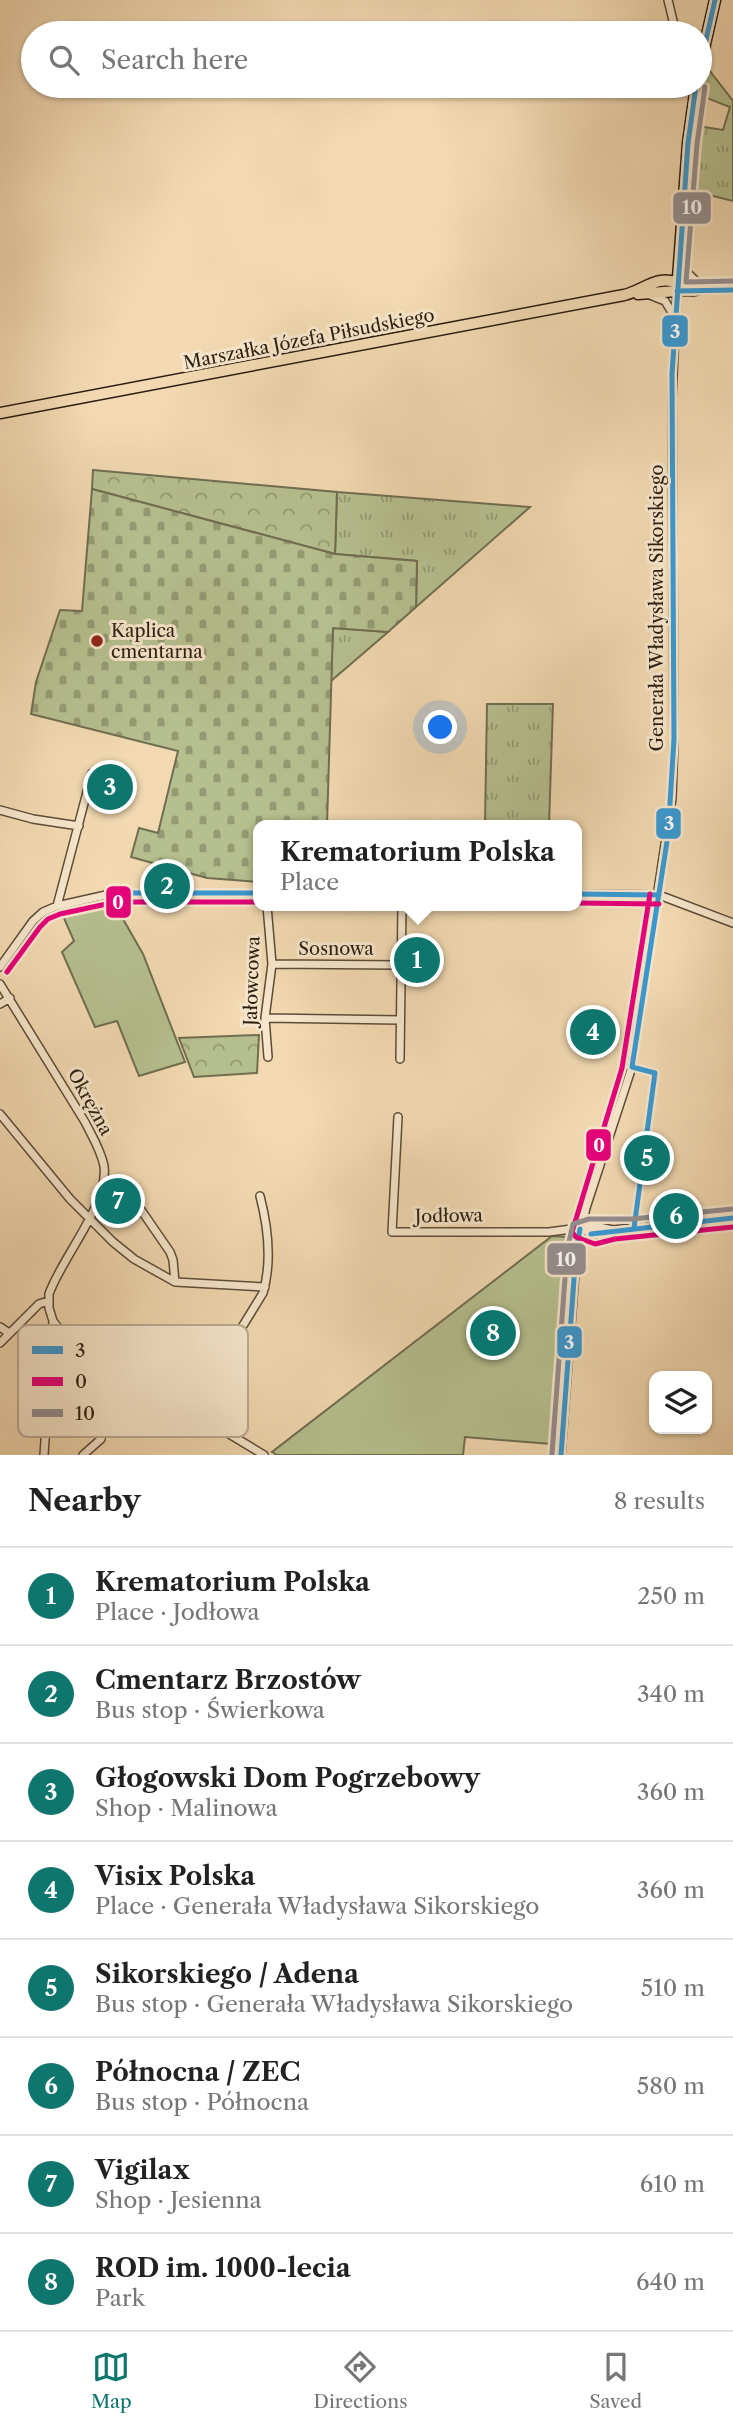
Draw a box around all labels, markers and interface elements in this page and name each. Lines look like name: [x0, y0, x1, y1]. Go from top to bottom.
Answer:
search box: [21, 21, 712, 98]
icon: search: [45, 41, 83, 79]
text: Search here: [101, 44, 248, 76]
line badge: 10: [672, 191, 712, 225]
text: 10: [682, 196, 702, 219]
street label: Marszałka Józefa Piłsudskiego: [182, 304, 436, 374]
line badge: 3: [661, 314, 689, 348]
text: 3: [670, 320, 680, 343]
street label: Generała Władysława Sikorskiego: [646, 465, 668, 751]
place label: Kaplica cmentarna: [111, 620, 203, 663]
marker: Kaplica cmentarna: [89, 633, 105, 649]
your location: [423, 710, 457, 744]
pin: 3: [87, 761, 133, 813]
line badge: 3: [655, 807, 682, 840]
text: 3: [664, 812, 674, 835]
popup: [253, 820, 582, 911]
text: Krematorium Polska: [280, 836, 555, 868]
pin: 2: [144, 860, 190, 912]
text: Place: [280, 868, 339, 896]
line badge: 0: [105, 885, 132, 919]
text: 0: [112, 891, 124, 914]
pin: 1: [394, 934, 440, 986]
street label: Jałowcowa: [239, 935, 265, 1029]
street label: Sosnowa: [298, 938, 374, 960]
pin: 4: [570, 1006, 616, 1058]
street label: Okrężna: [63, 1065, 117, 1140]
line badge: 0: [585, 1128, 612, 1162]
pin: 5: [624, 1132, 670, 1184]
text: 0: [593, 1134, 605, 1157]
pin: 7: [95, 1175, 141, 1227]
pin: 6: [653, 1190, 699, 1242]
street label: Jodłowa: [412, 1204, 484, 1228]
line badge: 10: [546, 1242, 587, 1276]
text: 10: [556, 1248, 576, 1271]
pin: 8: [470, 1307, 516, 1359]
legend: [18, 1325, 248, 1437]
line badge: 3: [556, 1325, 583, 1359]
text: 3: [564, 1331, 574, 1354]
text: 3: [75, 1339, 85, 1362]
text: 0: [75, 1370, 87, 1393]
map controls: [649, 1371, 712, 1434]
button: layers: [649, 1371, 712, 1434]
text: 10: [75, 1402, 95, 1425]
text: Nearby: [28, 1482, 141, 1519]
text: 8 results: [614, 1487, 705, 1515]
text: Krematorium Polska: [95, 1566, 370, 1598]
text: 1: [46, 1582, 56, 1610]
text: 250 m: [637, 1582, 705, 1610]
text: Place · Jodłowa: [95, 1598, 260, 1626]
text: Cmentarz Brzostów: [95, 1664, 361, 1696]
text: 2: [44, 1680, 58, 1708]
text: 340 m: [637, 1680, 705, 1708]
text: Bus stop · Świerkowa: [95, 1696, 325, 1724]
text: Głogowski Dom Pogrzebowy: [95, 1762, 480, 1794]
text: 3: [45, 1778, 58, 1806]
text: 360 m: [637, 1778, 705, 1806]
text: Shop · Malinowa: [95, 1794, 278, 1822]
text: Visix Polska: [95, 1860, 255, 1892]
text: 4: [44, 1876, 58, 1904]
text: 360 m: [637, 1876, 705, 1904]
text: Place · Generała Władysława Sikorskiego: [95, 1892, 539, 1920]
text: Sikorskiego / Adena: [95, 1958, 359, 1990]
text: 5: [45, 1974, 57, 2002]
text: 510 m: [641, 1974, 705, 2002]
text: Bus stop · Generała Władysława Sikorskiego: [95, 1990, 573, 2018]
text: Północna / ZEC: [95, 2056, 301, 2088]
text: 6: [44, 2072, 58, 2100]
text: 580 m: [637, 2072, 705, 2100]
text: Bus stop · Północna: [95, 2088, 309, 2116]
text: Vigilax: [95, 2154, 190, 2186]
text: 7: [45, 2170, 57, 2198]
text: 610 m: [640, 2170, 705, 2198]
text: Shop · Jesienna: [95, 2186, 262, 2214]
text: ROD im. 1000-lecia: [95, 2252, 351, 2284]
text: 8: [44, 2268, 58, 2296]
text: 640 m: [636, 2268, 705, 2296]
text: Park: [95, 2284, 145, 2312]
tab: Map: [91, 2348, 132, 2413]
tab: Directions: [314, 2348, 407, 2413]
tab: Saved: [589, 2348, 642, 2413]

